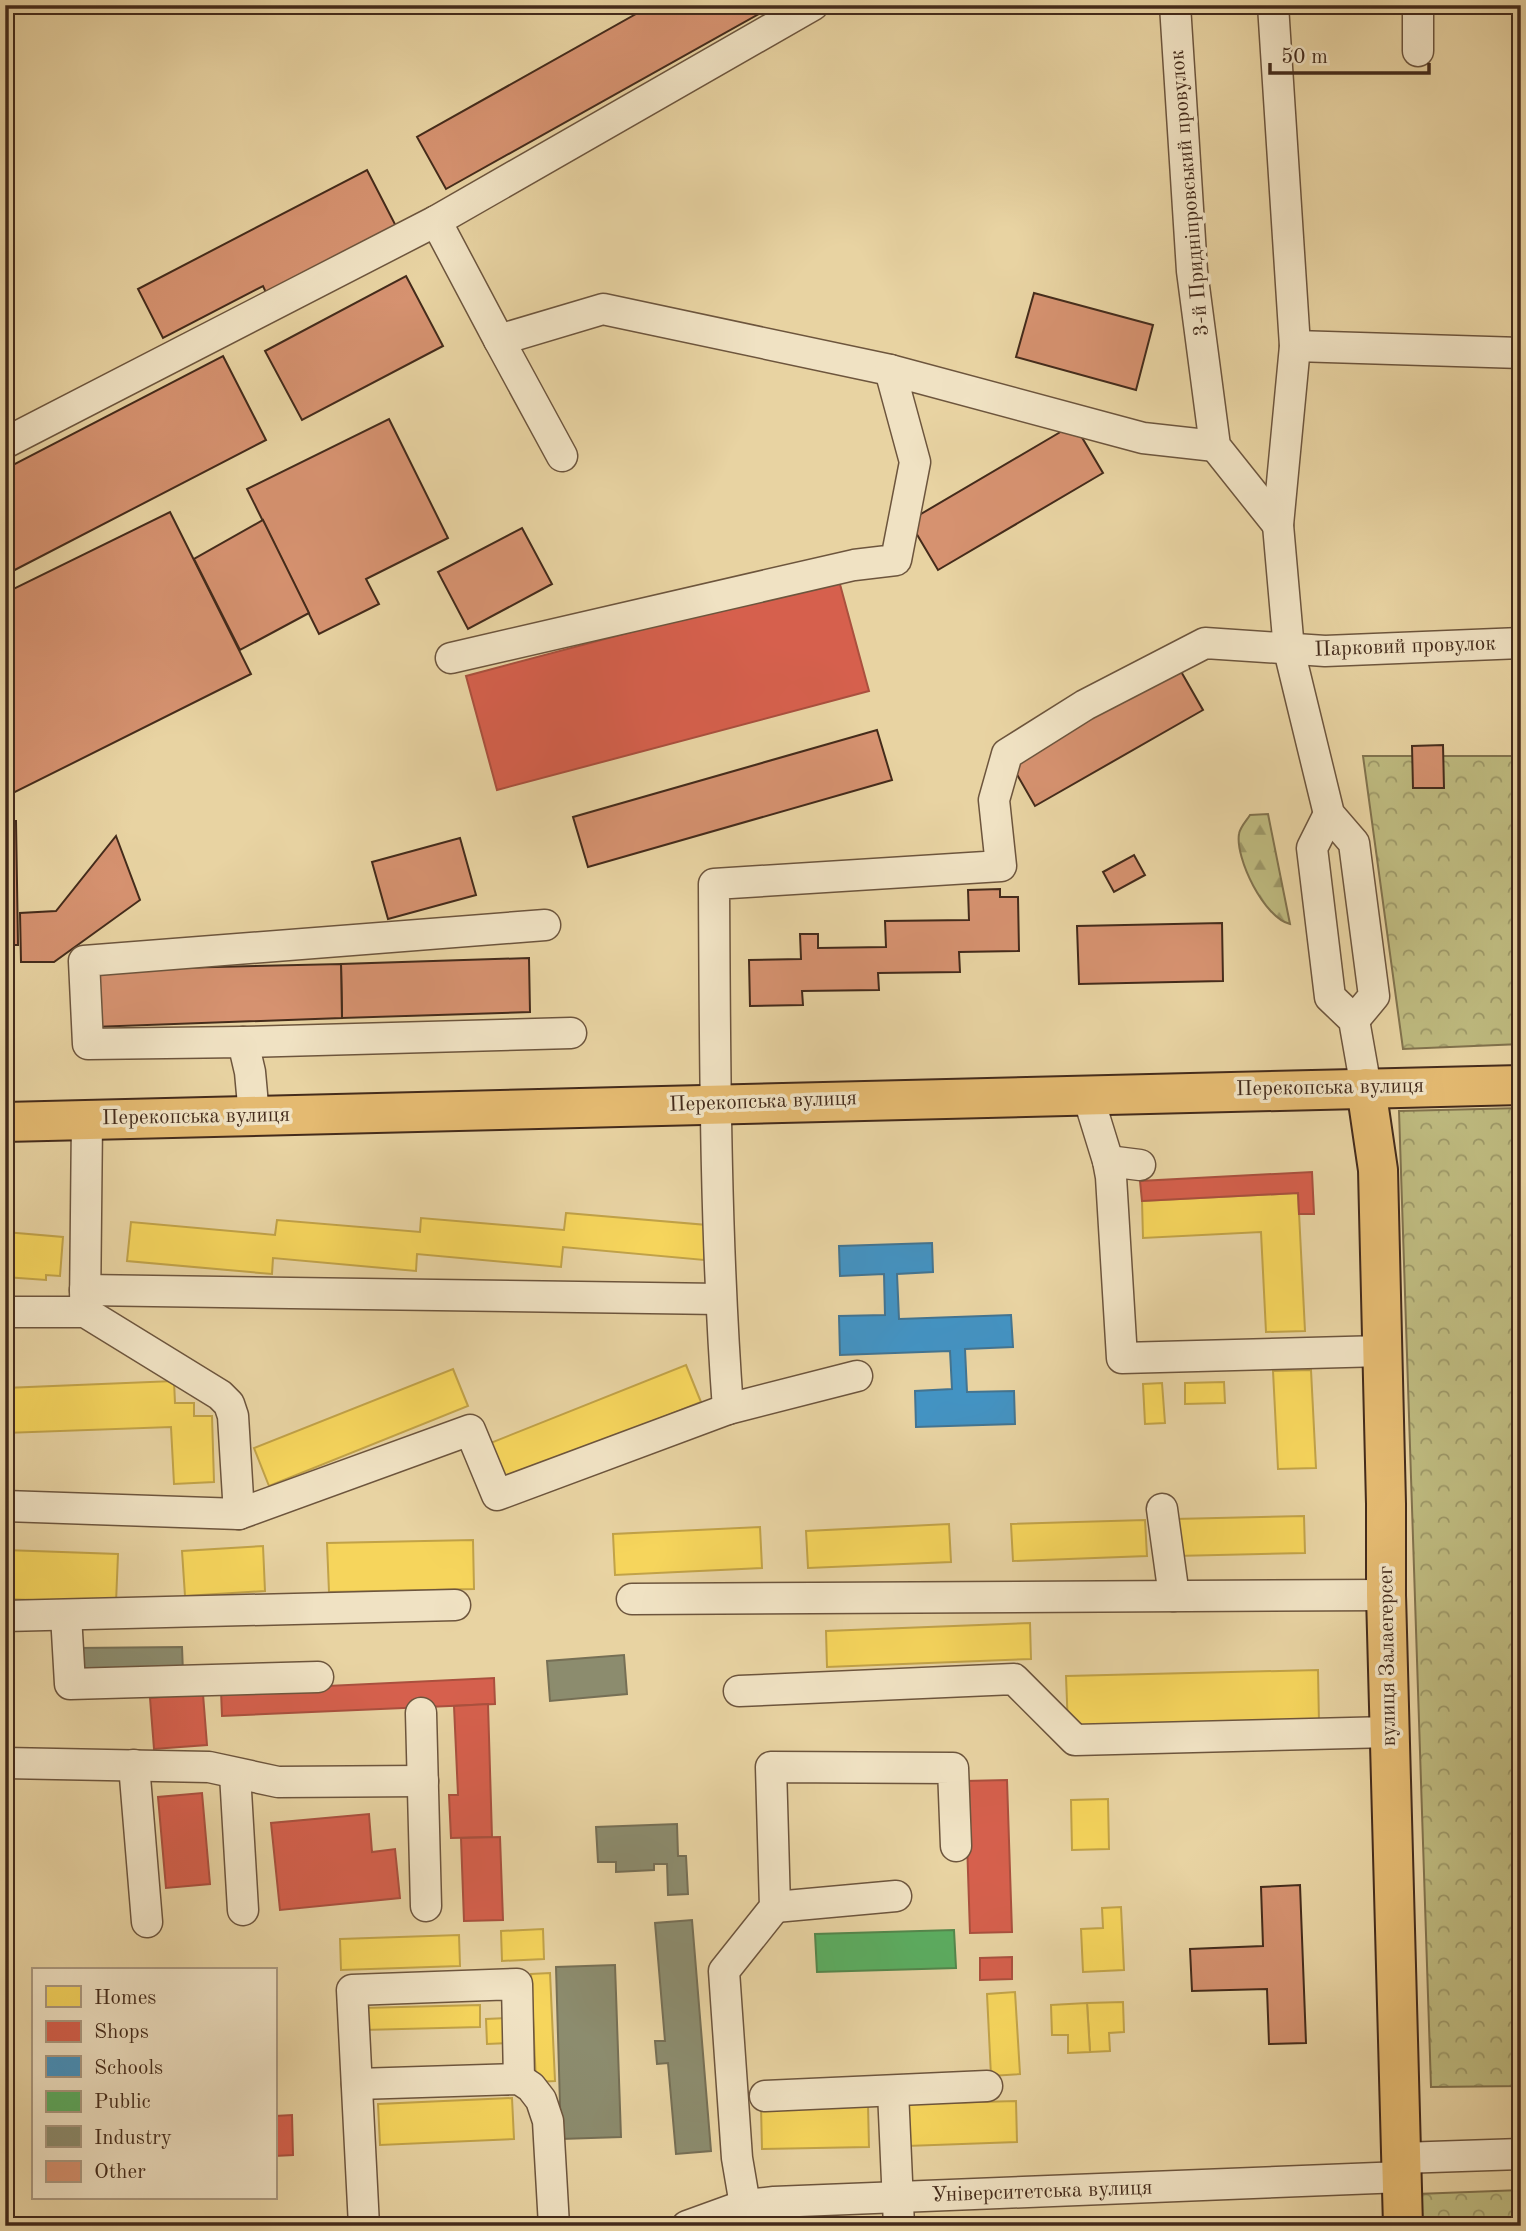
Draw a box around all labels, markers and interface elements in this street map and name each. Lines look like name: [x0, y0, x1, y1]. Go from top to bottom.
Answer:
scale bar: [1270, 32, 1430, 76]
text: 50 m: [1281, 47, 1328, 68]
street label: 3-й Придніпровський провулок: [1167, 48, 1213, 337]
street label: Парковий провулок: [1314, 633, 1497, 661]
street label: Перекопська вулиця: [1236, 1076, 1424, 1100]
street label: Перекопська вулиця: [669, 1088, 857, 1116]
street label: Перекопська вулиця: [102, 1105, 290, 1129]
street label: вулиця Залаегерсег: [1376, 1565, 1400, 1747]
legend: [32, 1968, 276, 2200]
text: Homes: [94, 1988, 156, 2009]
text: Shops: [94, 2022, 149, 2043]
text: Schools: [94, 2058, 163, 2079]
text: Public: [94, 2092, 151, 2113]
text: Industry: [94, 2128, 172, 2149]
text: Other: [94, 2162, 146, 2183]
street label: Університетська вулиця: [931, 2178, 1153, 2206]

